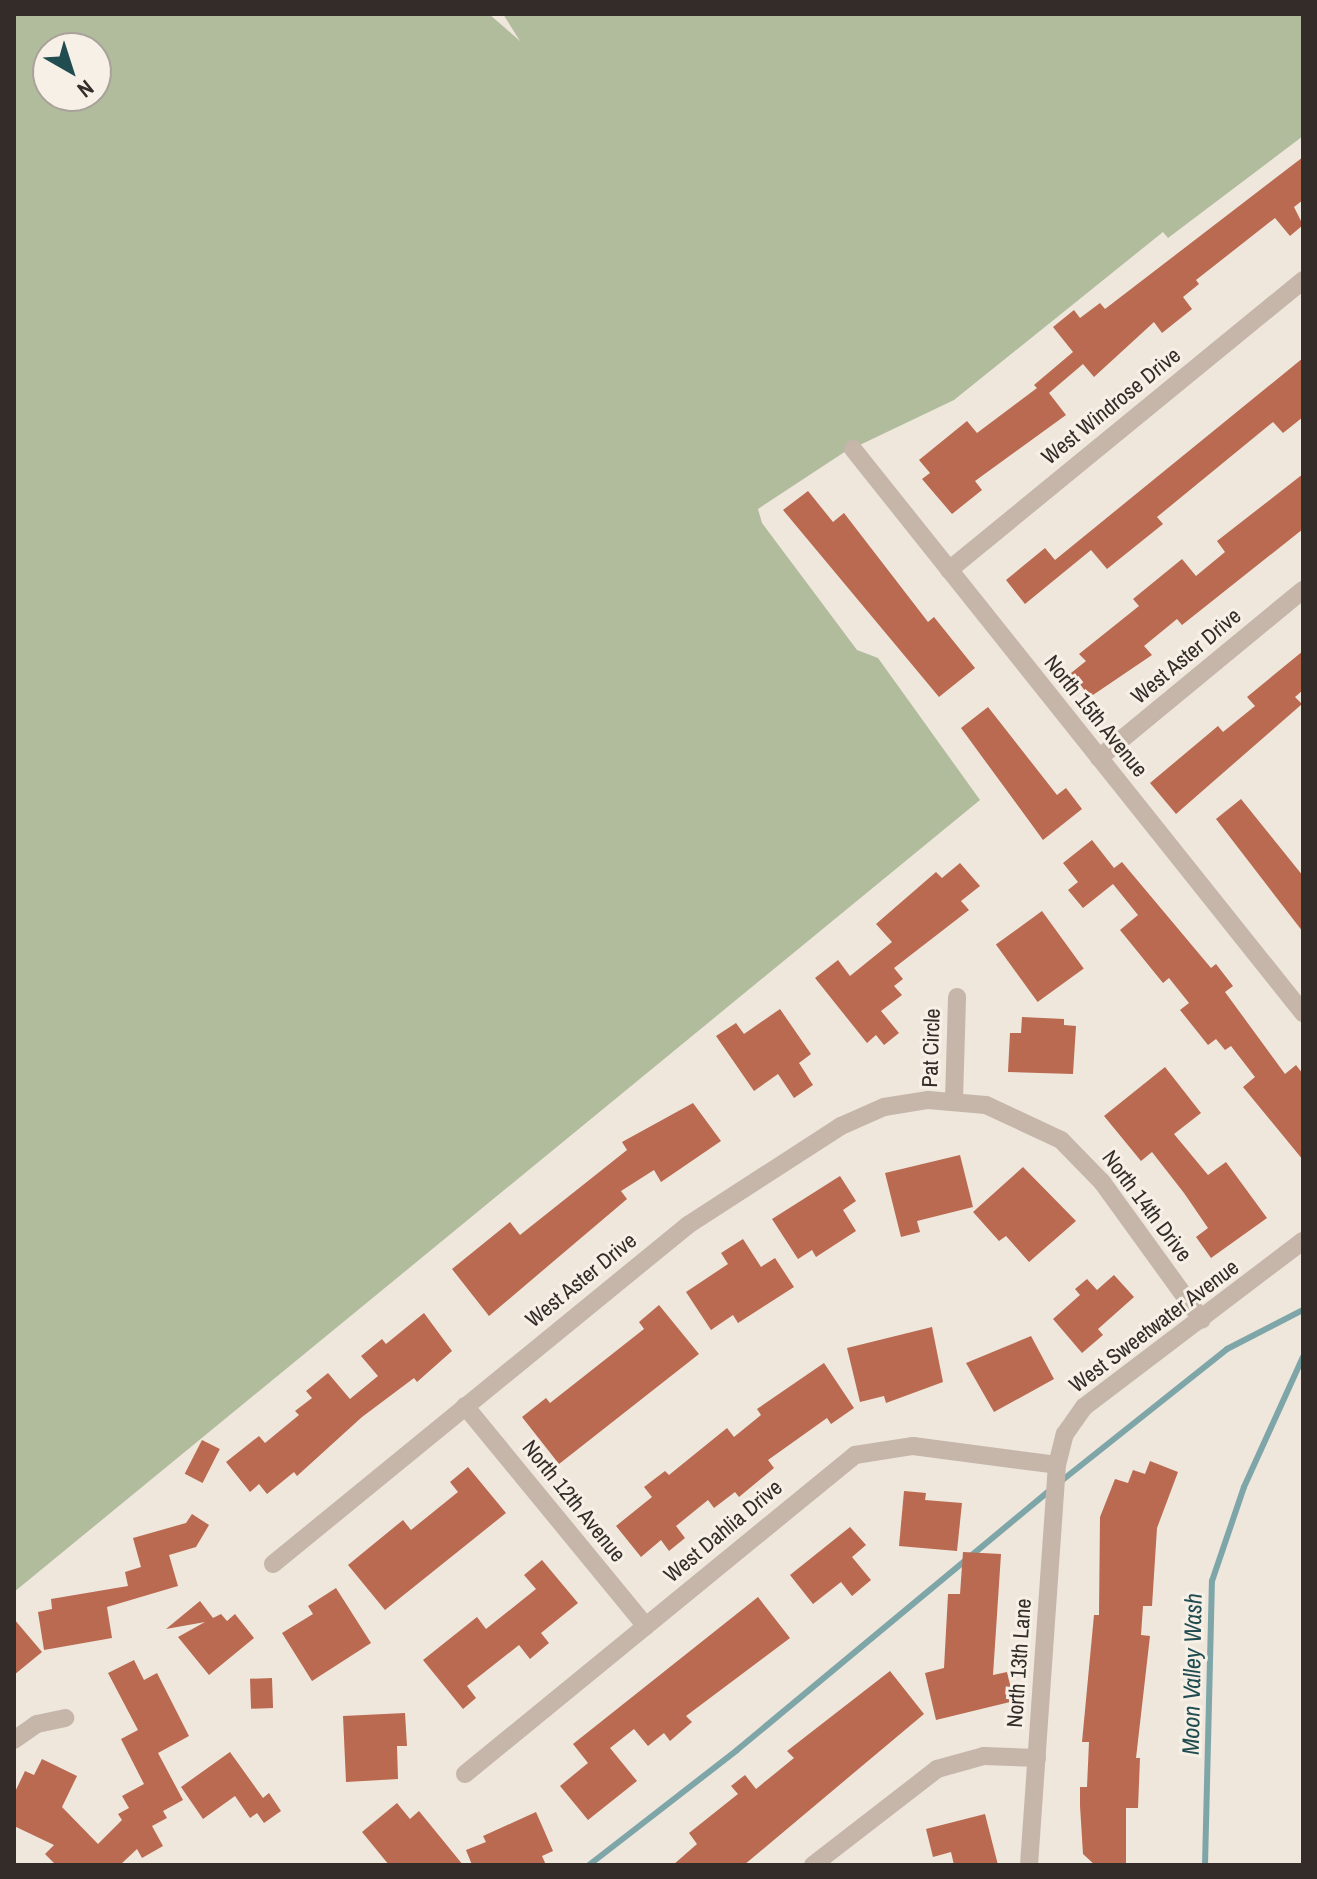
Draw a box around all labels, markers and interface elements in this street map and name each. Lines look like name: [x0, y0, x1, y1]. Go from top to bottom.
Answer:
north arrow: [32, 32, 112, 112]
text: N: [71, 73, 100, 105]
street label: West Windrose Drive: [1036, 342, 1186, 470]
street label: West Aster Drive: [1125, 602, 1247, 710]
street label: North 15th Avenue: [1039, 649, 1153, 783]
street label: Pat Circle: [916, 1008, 946, 1088]
street label: North 14th Drive: [1097, 1145, 1197, 1267]
street label: West Aster Drive: [520, 1227, 642, 1333]
street label: West Sweetwater Avenue: [1064, 1253, 1244, 1399]
street label: North 12th Avenue: [517, 1434, 631, 1568]
street label: West Dahlia Drive: [659, 1474, 787, 1588]
water label: Moon Valley Wash: [1176, 1593, 1208, 1755]
street label: North 13th Lane: [1001, 1598, 1037, 1728]

